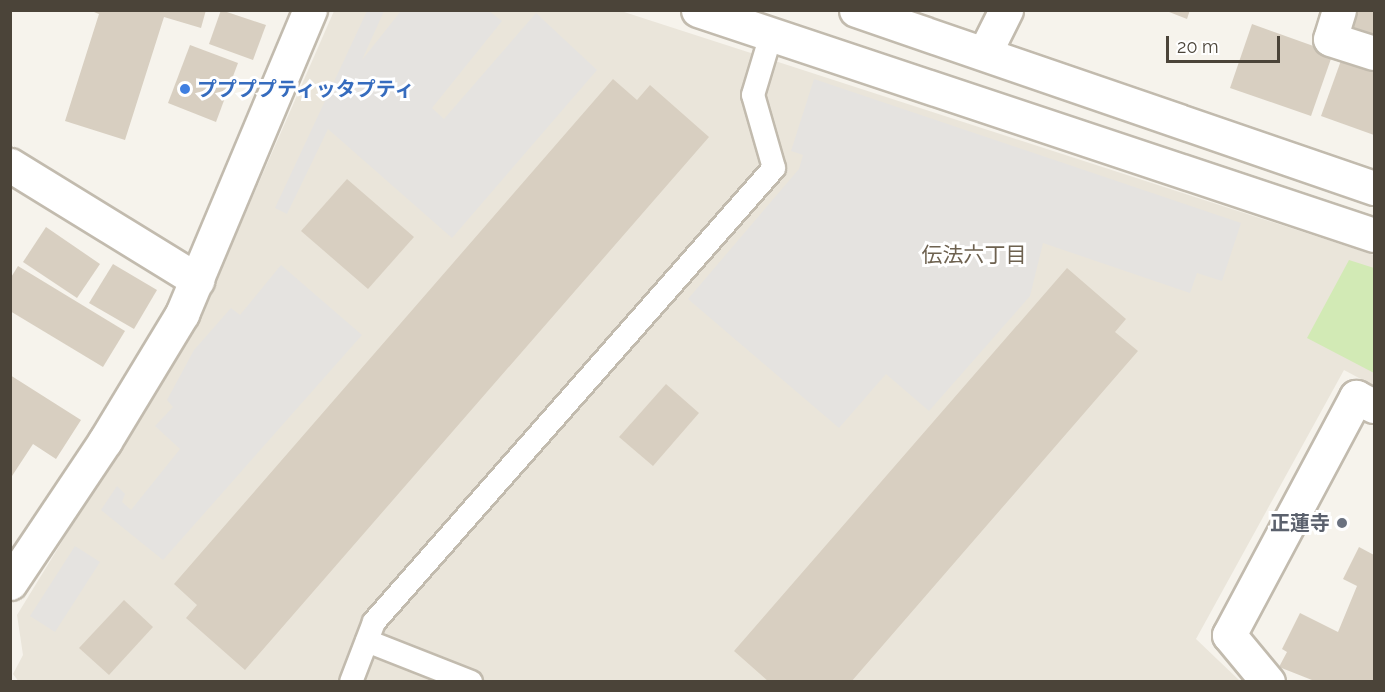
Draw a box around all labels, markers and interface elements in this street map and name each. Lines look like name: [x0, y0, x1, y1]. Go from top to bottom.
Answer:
scale bar: [1169, 24, 1283, 62]
text: 20 m: [1177, 36, 1219, 57]
place label: ププププティッタプティ: [197, 77, 417, 101]
marker: ププププティッタプティ: [178, 82, 192, 96]
district label: 伝法六丁目: [922, 242, 1026, 268]
place label: 正蓮寺: [1270, 511, 1330, 535]
marker: 正蓮寺: [1335, 516, 1349, 530]

